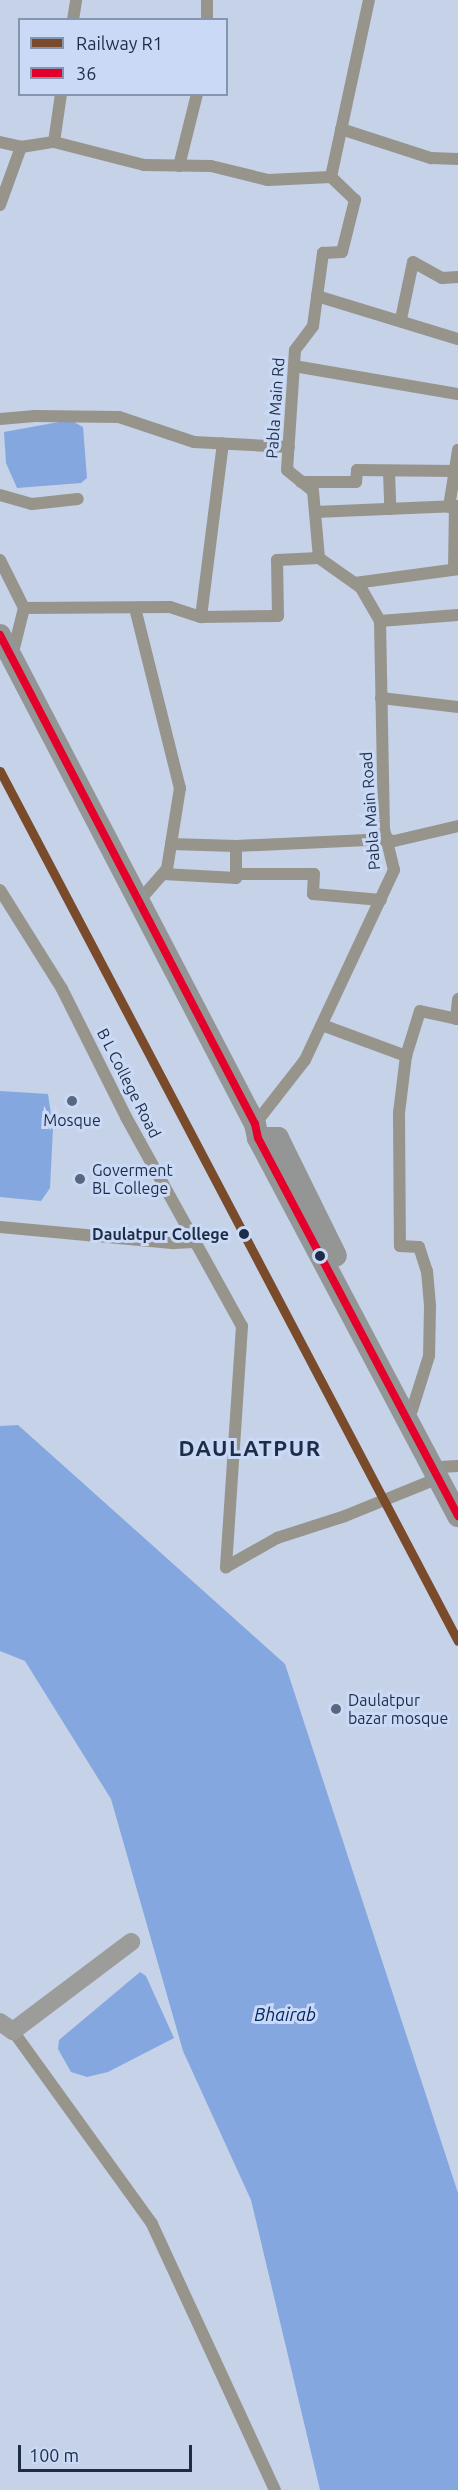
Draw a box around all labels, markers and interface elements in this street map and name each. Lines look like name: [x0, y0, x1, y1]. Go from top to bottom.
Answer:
legend: [18, 18, 228, 96]
text: Railway R1: [76, 33, 163, 53]
text: 36: [76, 63, 96, 83]
street label: Pabla Main Rd: [262, 357, 288, 459]
street label: Pabla Main Road: [356, 751, 384, 871]
street label: B L College Road: [93, 1025, 165, 1141]
marker: Mosque: [65, 1094, 79, 1108]
place label: Mosque: [43, 1110, 101, 1130]
place label: Goverment BL College: [92, 1160, 173, 1198]
marker: Goverment BL College: [73, 1172, 87, 1186]
place label: Daulatpur College: [92, 1224, 229, 1244]
marker: Daulatpur College: [234, 1224, 254, 1244]
unlabelled marker: [314, 1250, 326, 1262]
district label: DAULATPUR: [178, 1435, 322, 1461]
place label: Daulatpur bazar mosque: [348, 1690, 448, 1728]
marker: Daulatpur bazar mosque: [329, 1702, 343, 1716]
water label: Bhairab: [254, 2003, 316, 2025]
scale bar: [21, 2433, 195, 2471]
text: 100 m: [29, 2445, 79, 2465]

